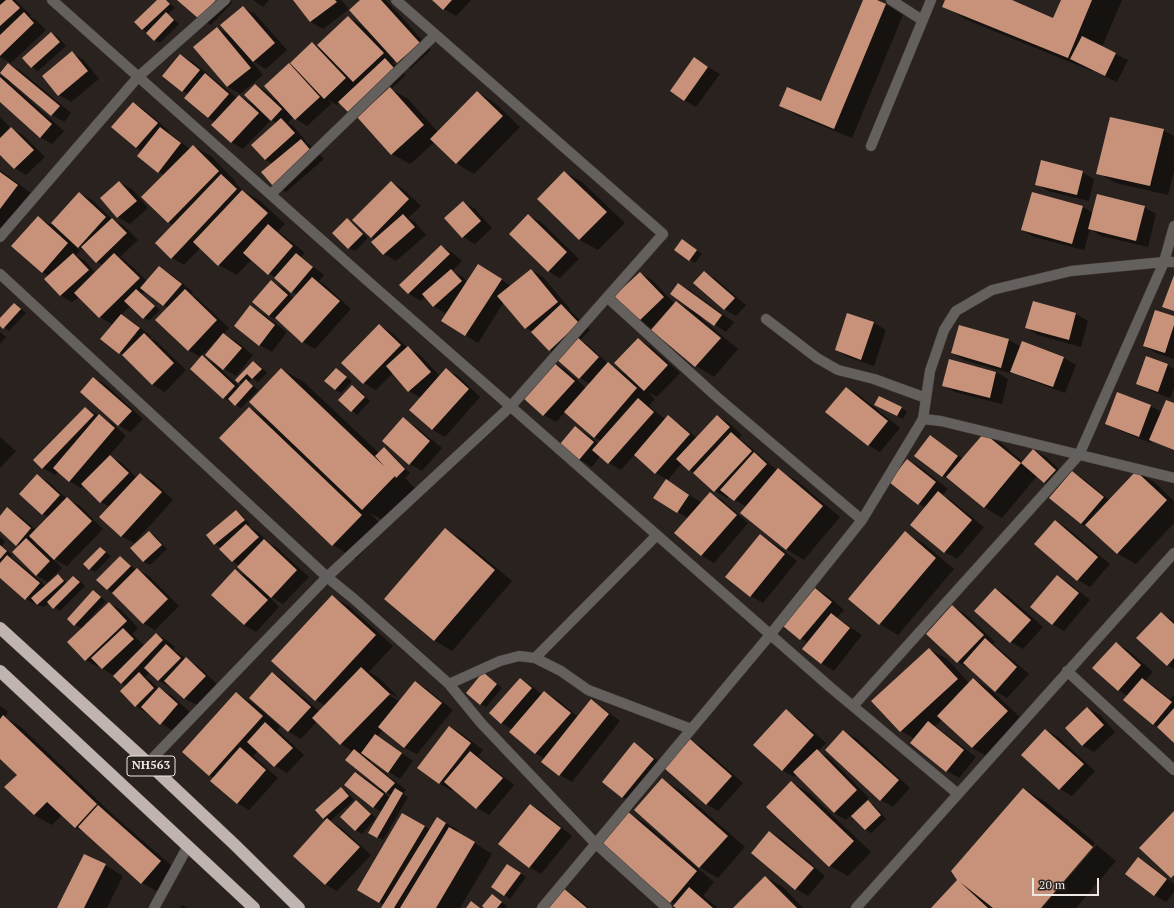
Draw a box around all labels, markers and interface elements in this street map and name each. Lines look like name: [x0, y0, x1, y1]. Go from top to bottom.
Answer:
road number: NH563: [127, 756, 175, 776]
scale bar: [1034, 870, 1101, 896]
text: 20 m: [1039, 877, 1065, 892]

